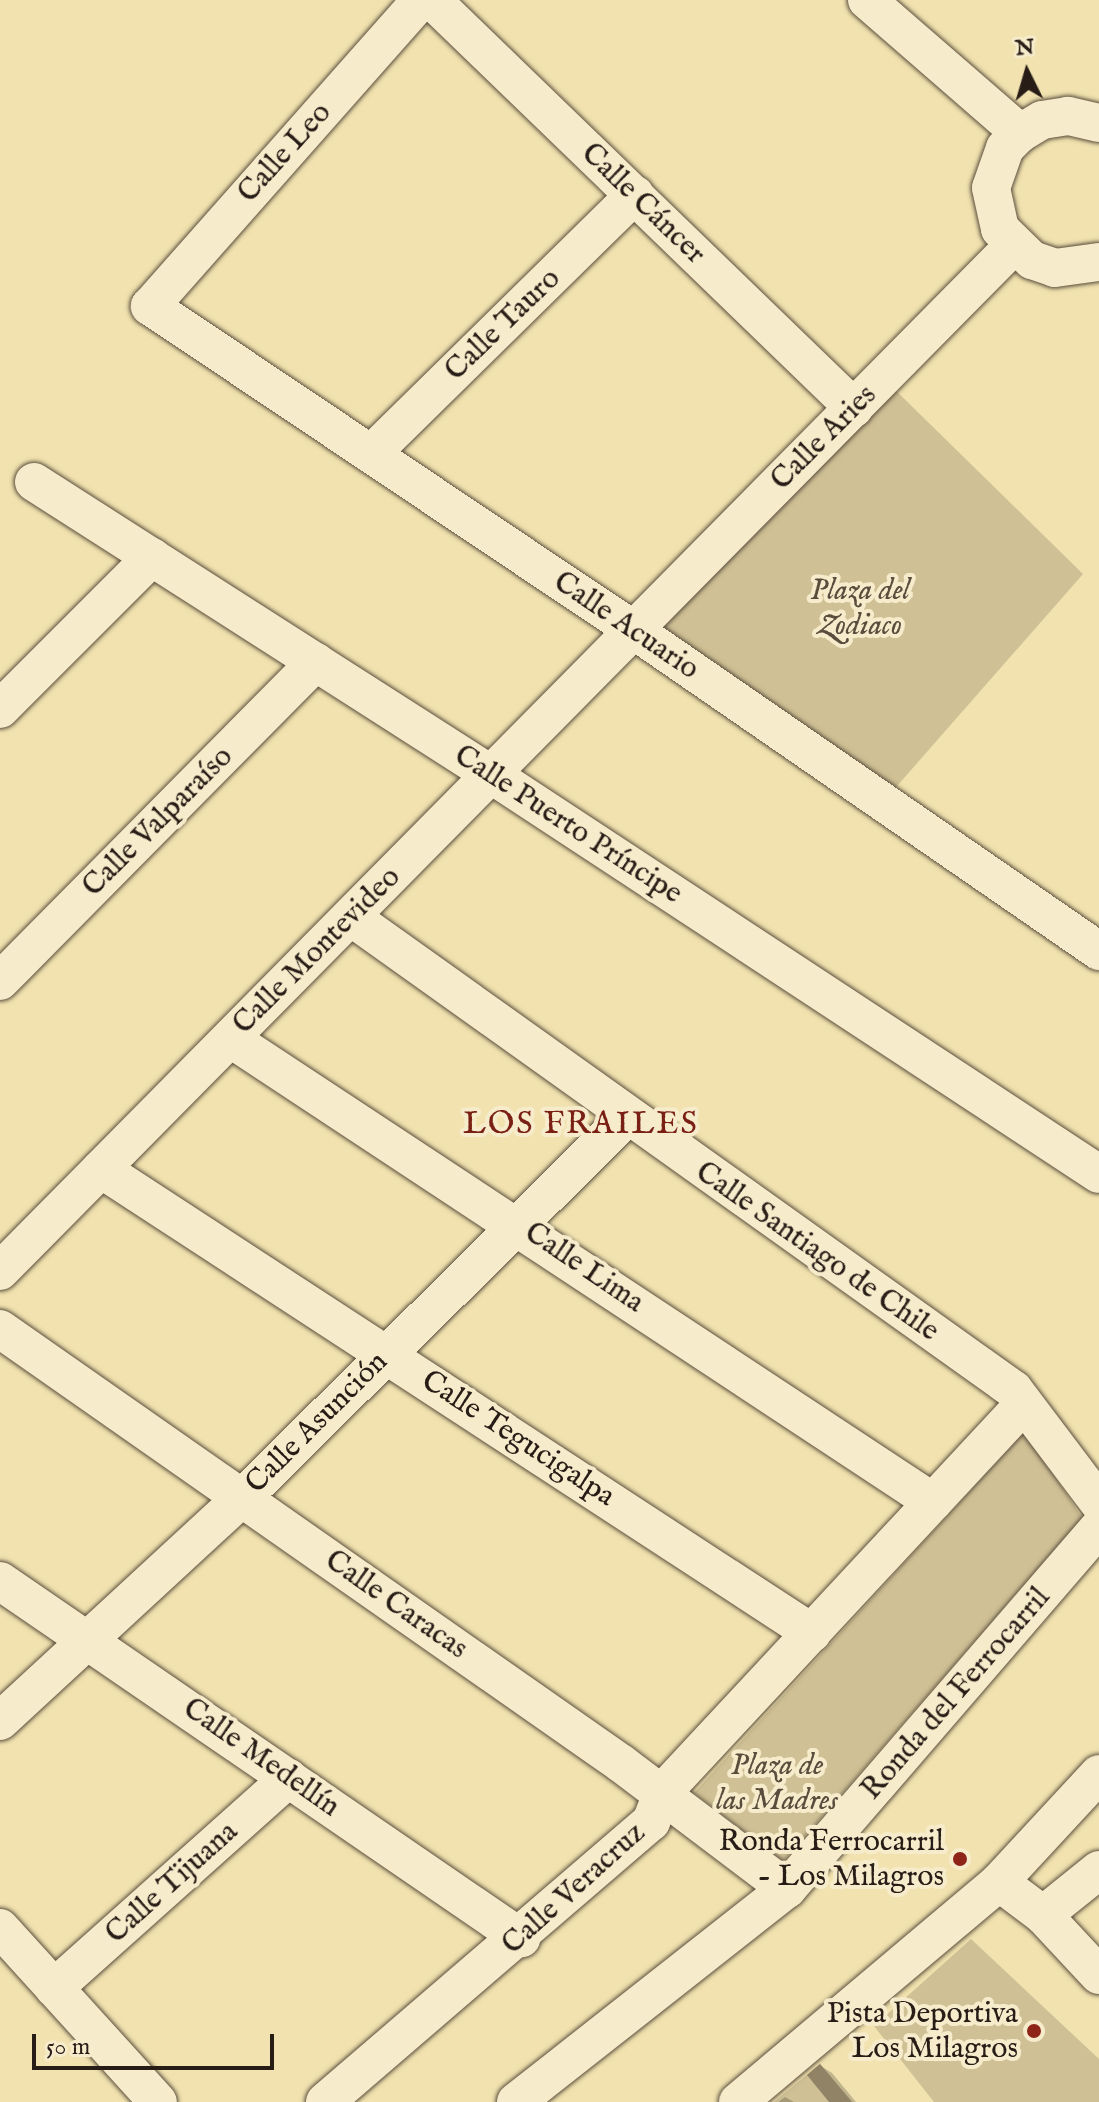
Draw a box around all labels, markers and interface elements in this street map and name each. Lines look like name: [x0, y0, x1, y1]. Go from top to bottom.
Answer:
north arrow: [987, 32, 1067, 112]
text: N: [1014, 33, 1036, 63]
street label: Calle Leo: [231, 95, 339, 211]
street label: Calle Cáncer: [573, 136, 713, 272]
street label: Calle Tauro: [438, 261, 568, 389]
street label: Calle Aries: [764, 378, 884, 498]
street label: Calle Acuario: [546, 564, 706, 688]
park label: Plaza del Zodiaco: [810, 573, 910, 644]
street label: Calle Puerto Príncipe: [447, 738, 689, 912]
street label: Calle Valparaíso: [75, 739, 241, 905]
street label: Calle Montevideo: [226, 860, 408, 1042]
district label: LOS FRAILES: [463, 1106, 699, 1144]
street label: Calle Santiago de Chile: [688, 1154, 946, 1350]
street label: Calle Lima: [517, 1215, 651, 1321]
street label: Calle Asunción: [238, 1344, 396, 1502]
street label: Calle Tegucigalpa: [414, 1363, 622, 1515]
street label: Calle Caracas: [318, 1543, 474, 1667]
street label: Ronda del Ferrocarril: [854, 1580, 1058, 1808]
street label: Calle Medellín: [176, 1691, 346, 1825]
park label: Plaza de las Madres: [716, 1748, 838, 1818]
street label: Calle Tijuana: [99, 1814, 245, 1952]
street label: Calle Veracruz: [495, 1815, 653, 1963]
place label: Ronda Ferrocarril - Los Milagros: [719, 1824, 944, 1894]
marker: Ronda Ferrocarril - Los Milagros: [951, 1850, 969, 1868]
place label: Pista Deportiva Los Milagros: [827, 1996, 1018, 2066]
scale bar: [36, 2018, 278, 2068]
marker: Pista Deportiva Los Milagros: [1025, 2022, 1043, 2040]
text: 50 m: [46, 2032, 90, 2063]

